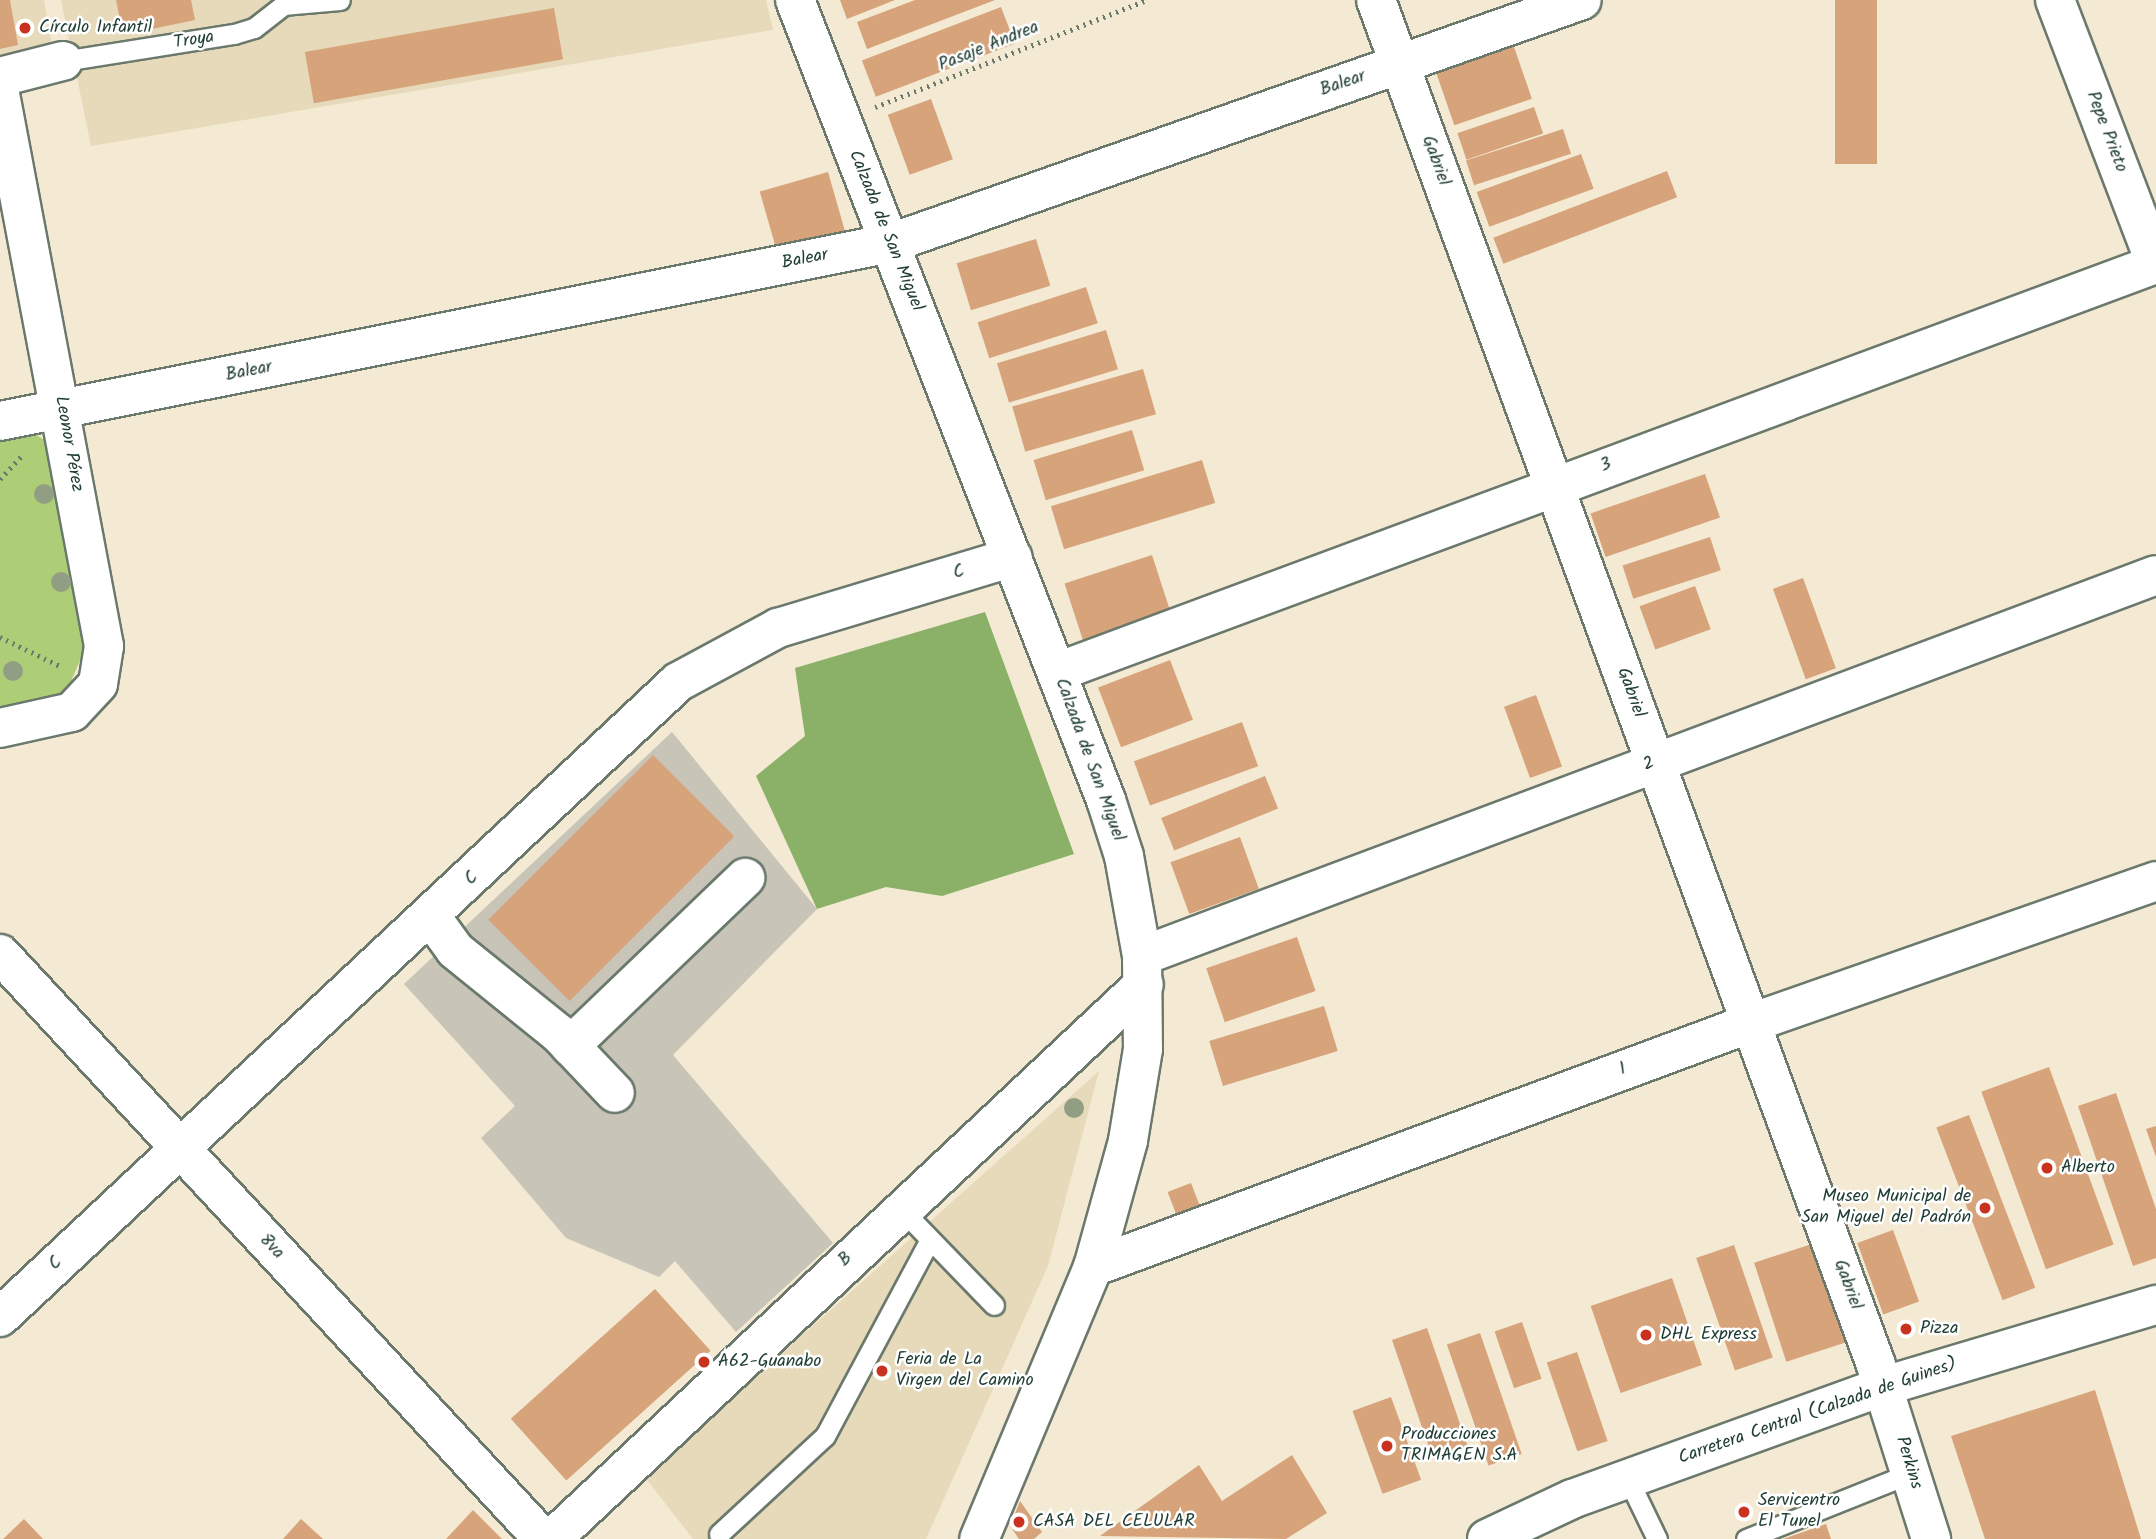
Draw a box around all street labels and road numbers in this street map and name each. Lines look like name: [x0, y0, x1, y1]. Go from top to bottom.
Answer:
street label: Pasaje Andrea: [936, 17, 1042, 77]
street label: Troya: [172, 27, 216, 55]
street label: Balear: [1317, 66, 1369, 102]
street label: Pepe Prieto: [2081, 88, 2131, 176]
street label: Gabriel: [1416, 133, 1454, 189]
street label: Calzada de San Miguel: [843, 147, 927, 315]
street label: Balear: [780, 245, 830, 275]
street label: Balear: [224, 357, 274, 387]
street label: Leonor Pérez: [49, 395, 87, 493]
street label: 3: [1597, 454, 1615, 478]
street label: C: [951, 561, 967, 585]
street label: Gabriel: [1611, 665, 1649, 721]
street label: Calzada de San Miguel: [1049, 676, 1129, 844]
street label: 2: [1640, 753, 1658, 777]
street label: C: [461, 867, 483, 891]
street label: 1: [1617, 1059, 1629, 1081]
street label: 8va: [254, 1230, 288, 1264]
street label: B: [834, 1248, 858, 1272]
street label: C: [45, 1252, 67, 1276]
street label: Gabriel: [1828, 1257, 1866, 1313]
street label: Carretera Central (Calzada de Guines): [1676, 1354, 1960, 1470]
street label: Perkins: [1890, 1434, 1926, 1492]

